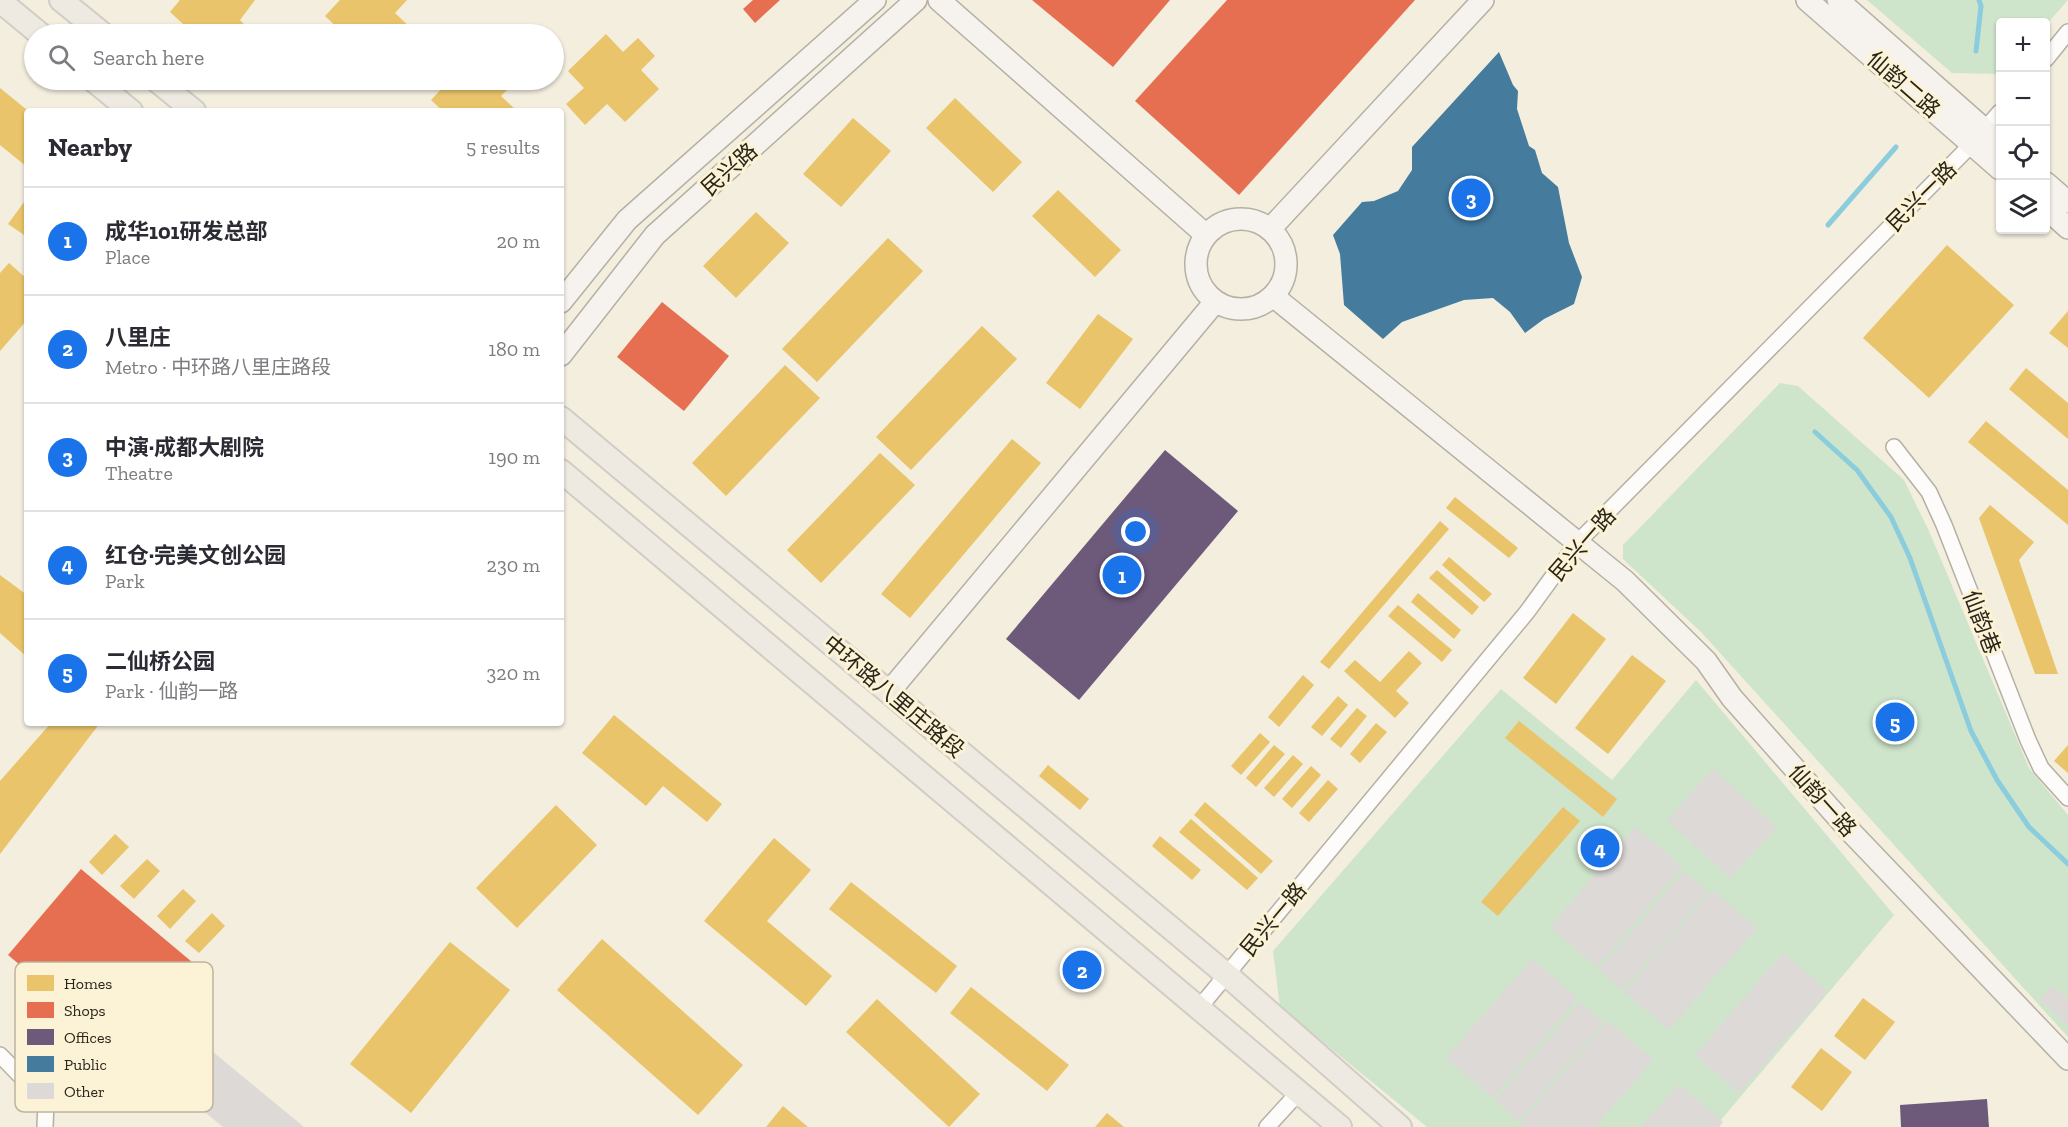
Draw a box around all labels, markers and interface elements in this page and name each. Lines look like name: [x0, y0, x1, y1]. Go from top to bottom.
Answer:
map controls: [1996, 18, 2050, 234]
button: +: [1996, 18, 2050, 72]
search box: [24, 24, 564, 90]
icon: search: [45, 41, 78, 74]
text: Search here: [93, 44, 204, 71]
street label: 仙韵二路: [1862, 45, 1946, 123]
button: −: [1996, 72, 2050, 126]
button: locate: [1996, 126, 2050, 180]
text: Nearby: [48, 131, 132, 163]
text: 5 results: [466, 135, 540, 159]
street label: 民兴路: [696, 137, 763, 201]
street label: 民兴一路: [1881, 156, 1962, 237]
pin: 3: [1452, 176, 1490, 220]
button: layers: [1996, 180, 2050, 234]
text: 成华101研发总部: [105, 218, 267, 245]
text: 1: [63, 229, 72, 253]
text: 20 m: [496, 229, 540, 253]
text: Place: [105, 245, 150, 269]
text: 八里庄: [105, 324, 171, 351]
text: 2: [62, 337, 73, 361]
text: 180 m: [488, 337, 540, 361]
text: Metro · 中环路八里庄路段: [105, 355, 331, 379]
text: 中演·成都大剧院: [105, 434, 264, 461]
text: 3: [62, 445, 73, 469]
text: 190 m: [488, 445, 540, 469]
text: Theatre: [105, 461, 173, 485]
street label: 民兴一路: [1543, 502, 1621, 586]
your location: [1121, 517, 1150, 546]
text: 红仓·完美文创公园: [105, 542, 286, 569]
pin: 1: [1102, 552, 1142, 598]
text: 4: [62, 553, 73, 577]
text: 230 m: [487, 553, 540, 577]
text: Park: [105, 569, 145, 593]
street label: 仙韵巷: [1957, 587, 2006, 658]
street label: 中环路八里庄路段: [818, 629, 970, 763]
text: 二仙桥公园: [105, 648, 215, 675]
text: 5: [62, 661, 73, 685]
text: 320 m: [487, 661, 540, 685]
text: Park · 仙韵一路: [105, 679, 238, 703]
pin: 5: [1876, 700, 1914, 744]
street label: 仙韵一路: [1783, 759, 1862, 842]
pin: 4: [1580, 826, 1620, 870]
street label: 民兴一路: [1235, 877, 1312, 962]
pin: 2: [1062, 948, 1102, 992]
legend: [15, 962, 213, 1112]
text: Homes: [64, 974, 112, 993]
text: Shops: [64, 1001, 106, 1020]
text: Offices: [64, 1028, 111, 1047]
text: Public: [64, 1055, 107, 1074]
text: Other: [64, 1082, 105, 1101]

